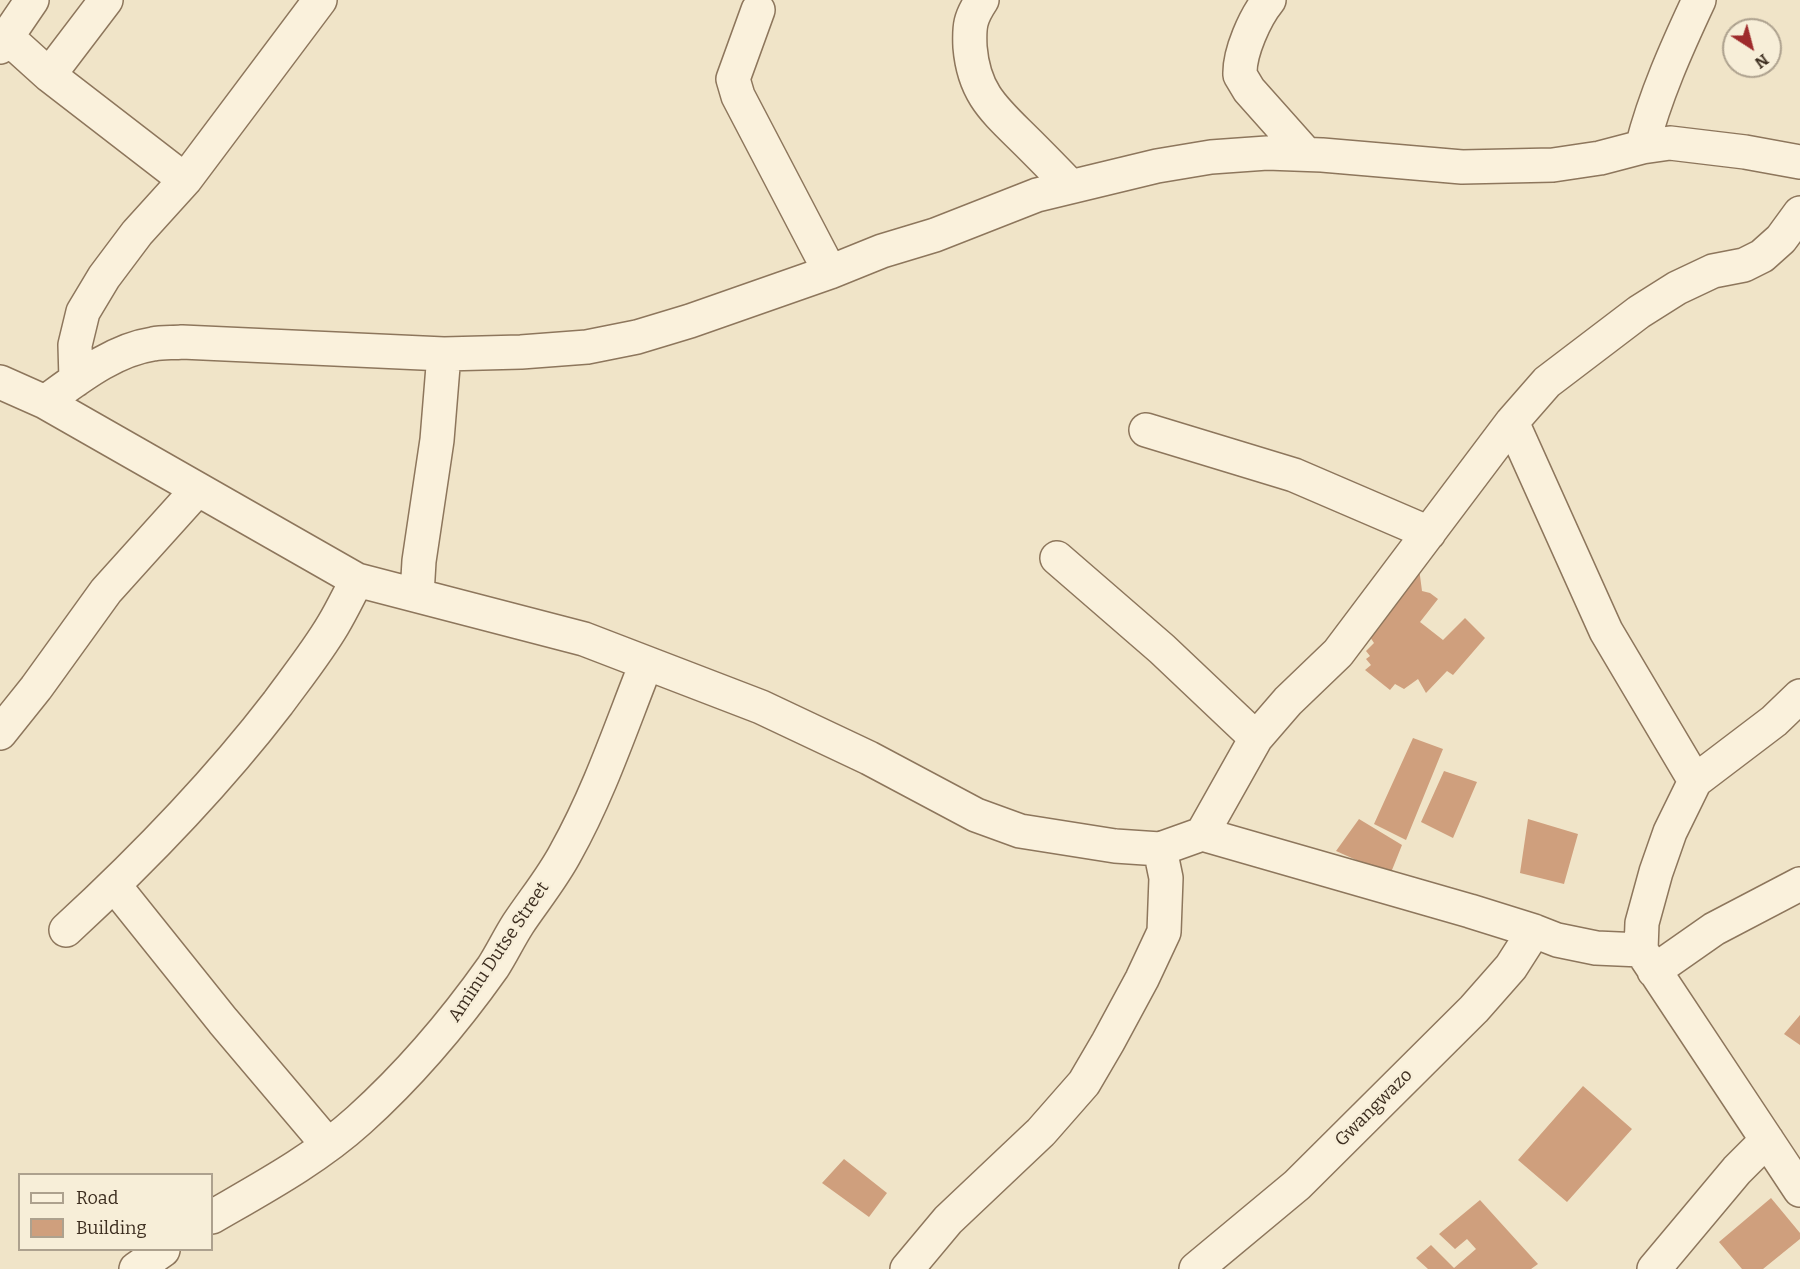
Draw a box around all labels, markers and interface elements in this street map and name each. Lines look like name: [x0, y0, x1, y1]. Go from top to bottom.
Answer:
north arrow: [1722, 18, 1782, 78]
text: N: [1751, 50, 1772, 73]
street label: Aminu Dutse Street: [444, 878, 554, 1026]
street label: Gwangwazo: [1331, 1065, 1417, 1151]
legend: [18, 1173, 213, 1251]
text: Road: [76, 1187, 118, 1209]
text: Building: [76, 1217, 147, 1239]

